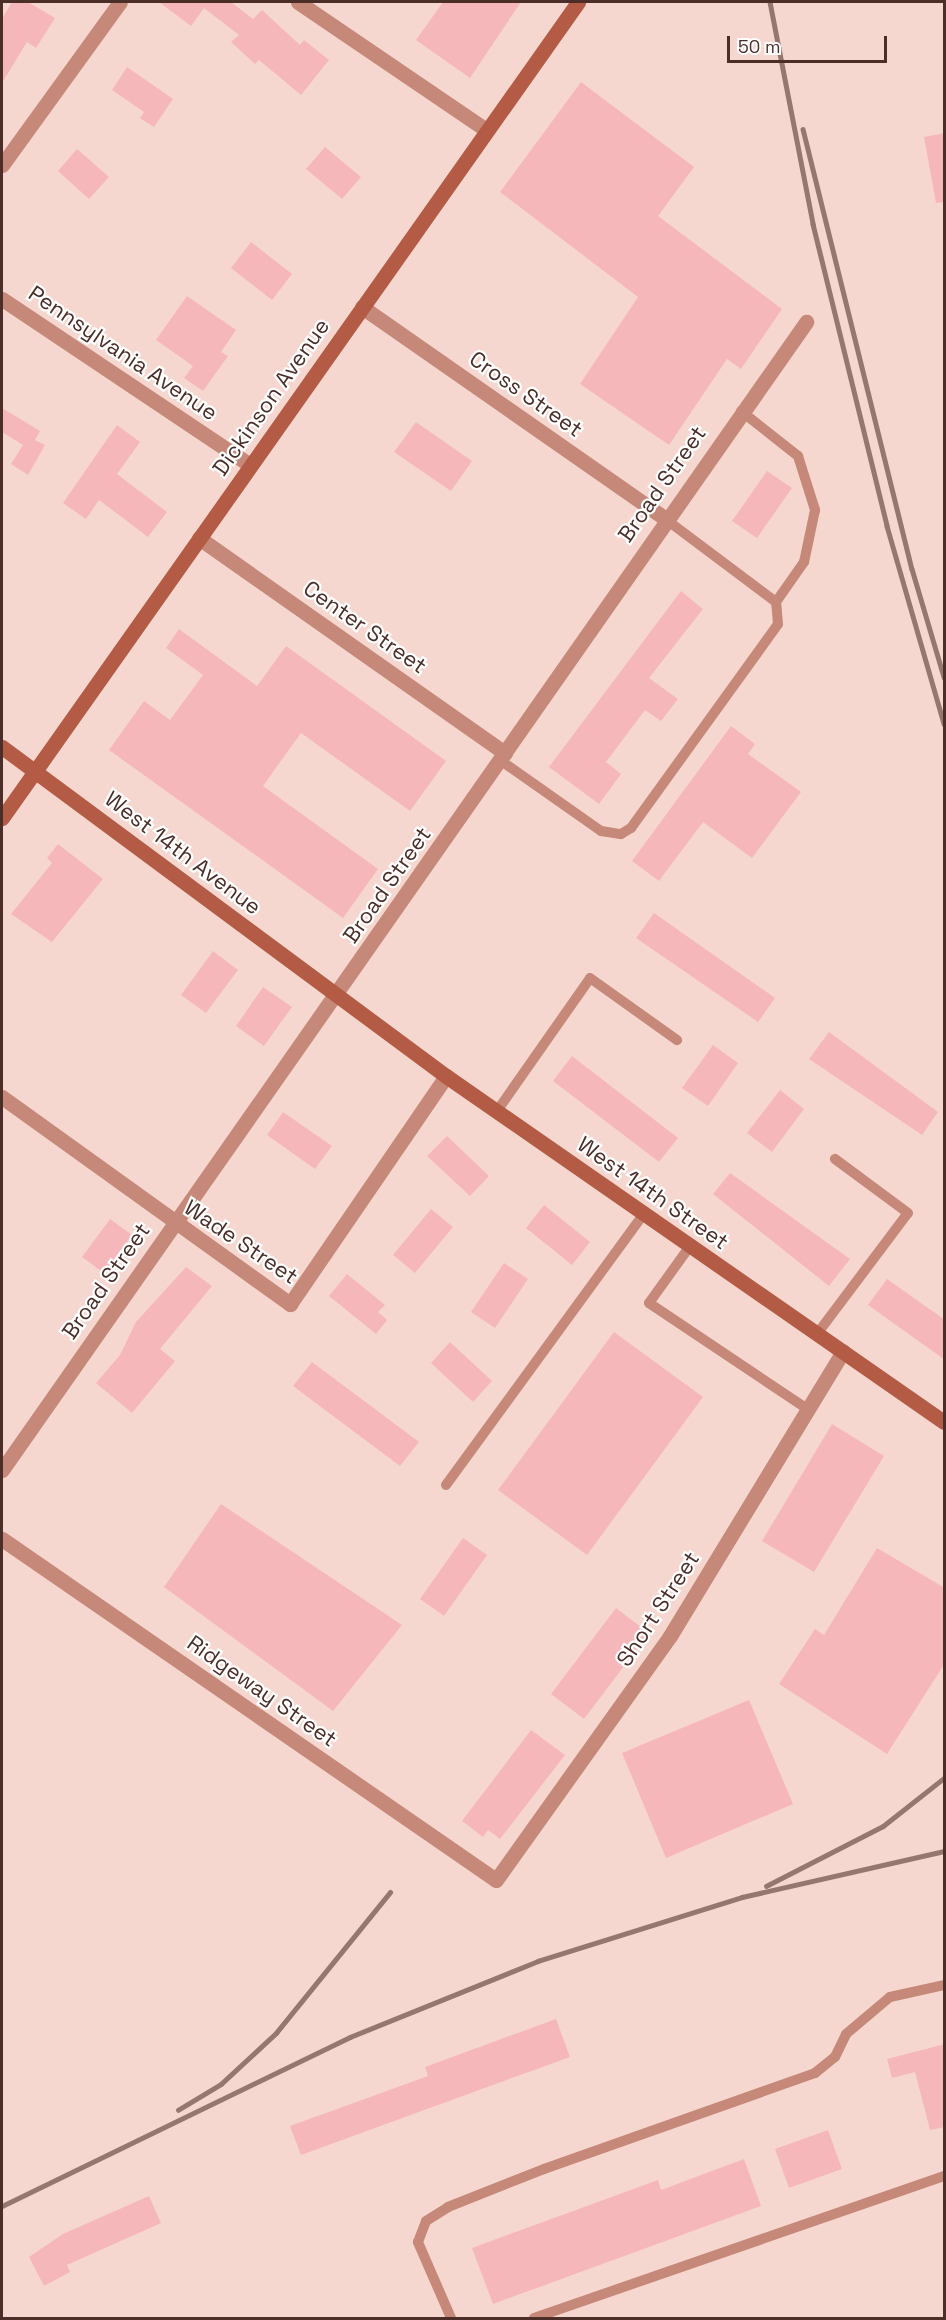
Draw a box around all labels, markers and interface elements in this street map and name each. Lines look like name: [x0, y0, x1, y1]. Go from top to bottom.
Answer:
scale bar: [730, 24, 890, 62]
text: 50 m: [738, 35, 780, 58]
street label: Pennsylvania Avenue: [23, 280, 223, 426]
street label: Dickinson Avenue: [207, 313, 335, 481]
street label: Cross Street: [464, 345, 588, 443]
street label: Broad Street: [612, 421, 712, 547]
street label: Center Street: [298, 575, 432, 679]
street label: West 14th Avenue: [100, 786, 266, 920]
street label: Broad Street: [337, 822, 437, 948]
street label: West 14th Street: [572, 1131, 734, 1255]
street label: Wade Street: [179, 1194, 303, 1290]
street label: Broad Street: [56, 1218, 156, 1344]
street label: Short Street: [611, 1547, 705, 1671]
street label: Ridgeway Street: [182, 1630, 342, 1752]

